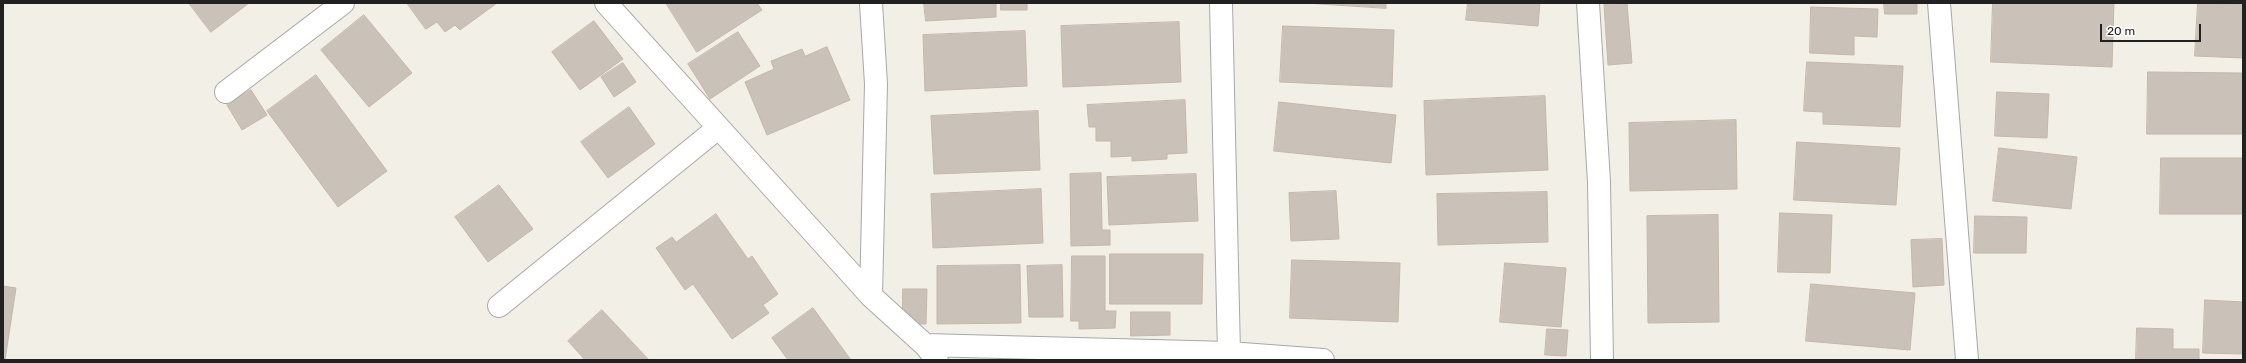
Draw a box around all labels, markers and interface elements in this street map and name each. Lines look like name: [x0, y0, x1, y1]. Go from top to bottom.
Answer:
scale bar: [2102, 16, 2203, 42]
text: 20 m: [2107, 24, 2135, 38]

